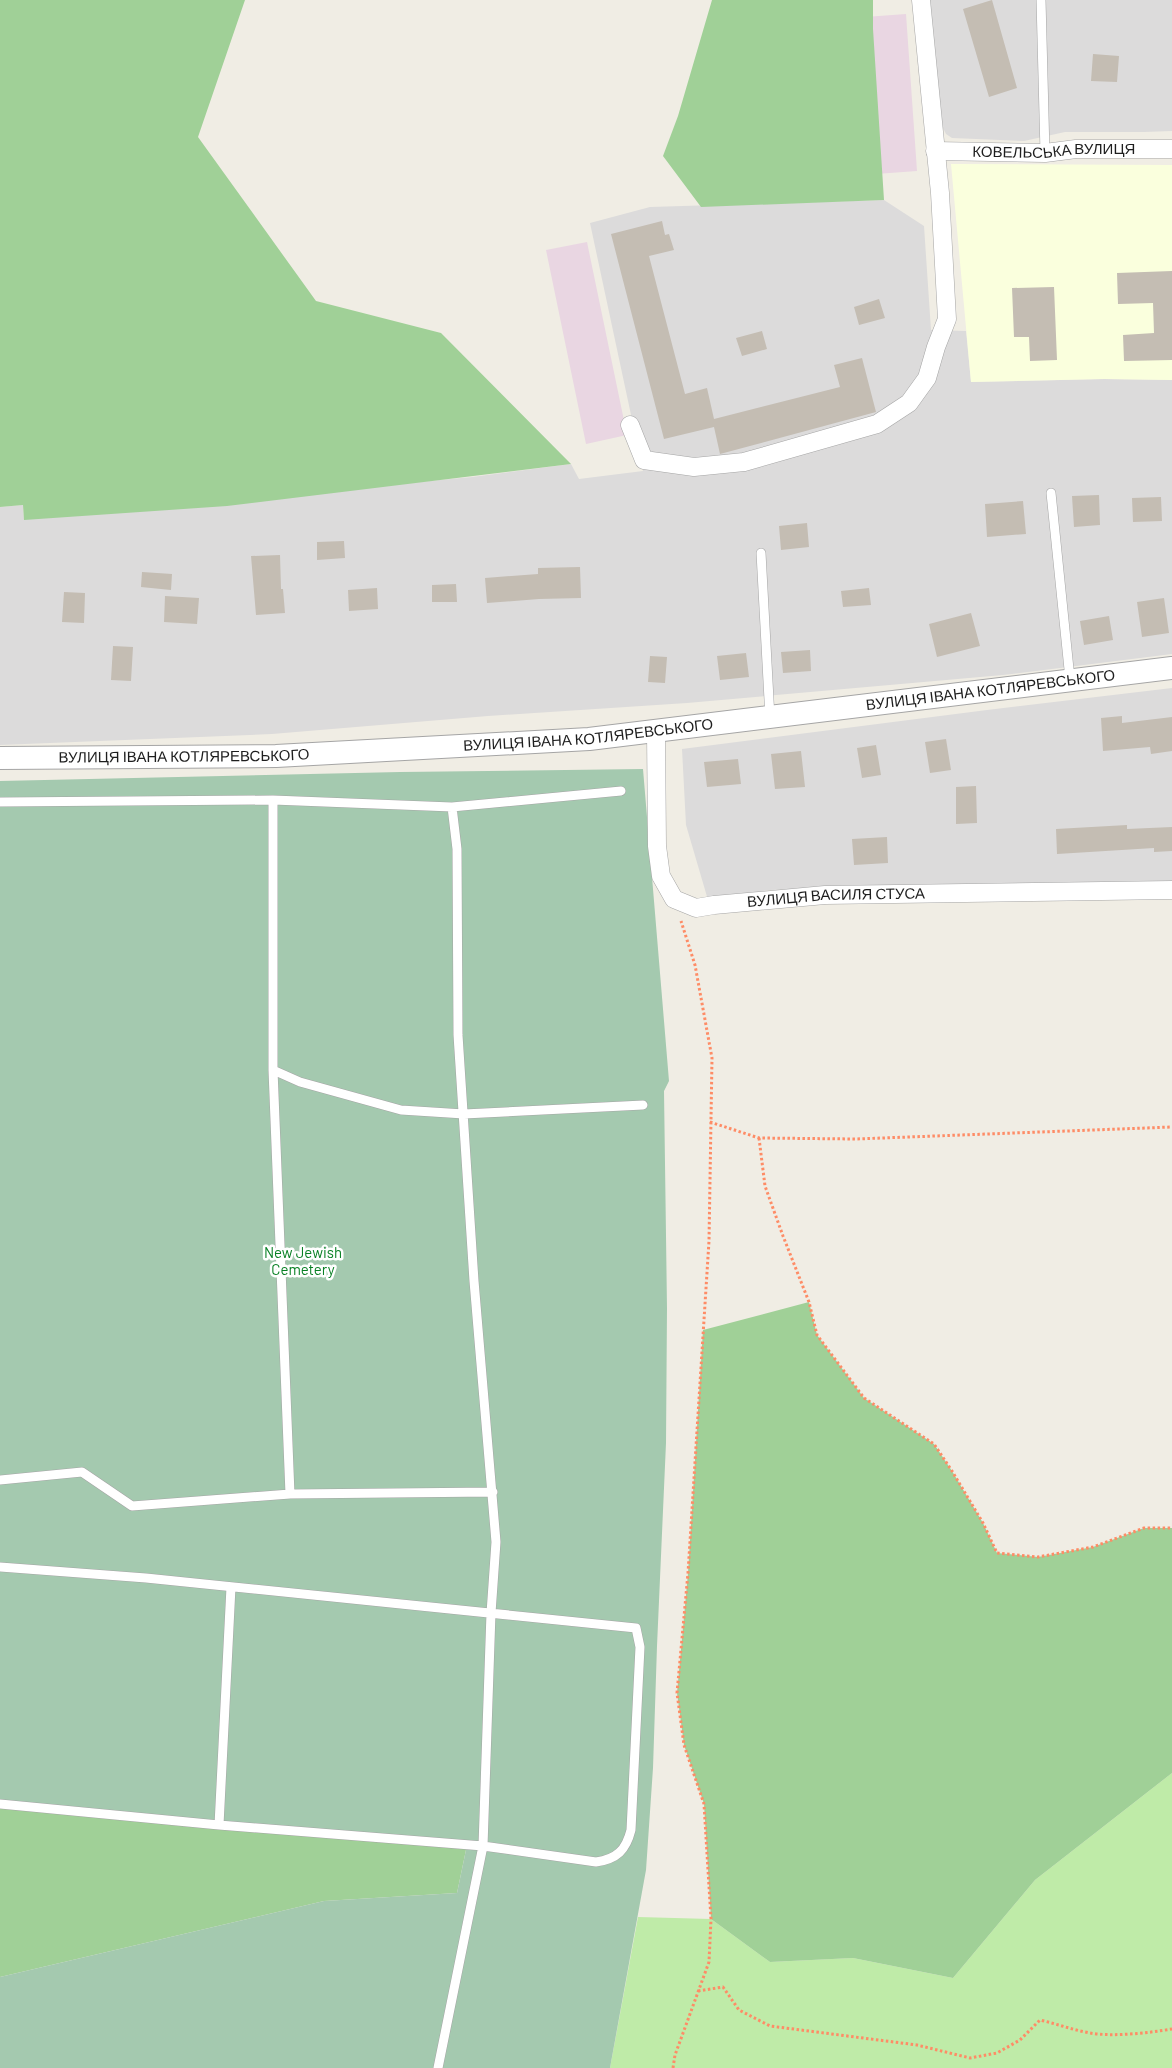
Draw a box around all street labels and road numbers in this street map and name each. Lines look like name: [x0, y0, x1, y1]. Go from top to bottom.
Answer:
street label: КОВЕЛЬСЬКА ВУЛИЦЯ: [972, 139, 1135, 161]
street label: ВУЛИЦЯ ІВАНА КОТЛЯРЕВСЬКОГО: [865, 665, 1116, 713]
street label: ВУЛИЦЯ ІВАНА КОТЛЯРЕВСЬКОГО: [463, 714, 714, 754]
street label: ВУЛИЦЯ ІВАНА КОТЛЯРЕВСЬКОГО: [58, 744, 310, 766]
street label: ВУЛИЦЯ ВАСИЛЯ СТУСА: [746, 884, 925, 910]

